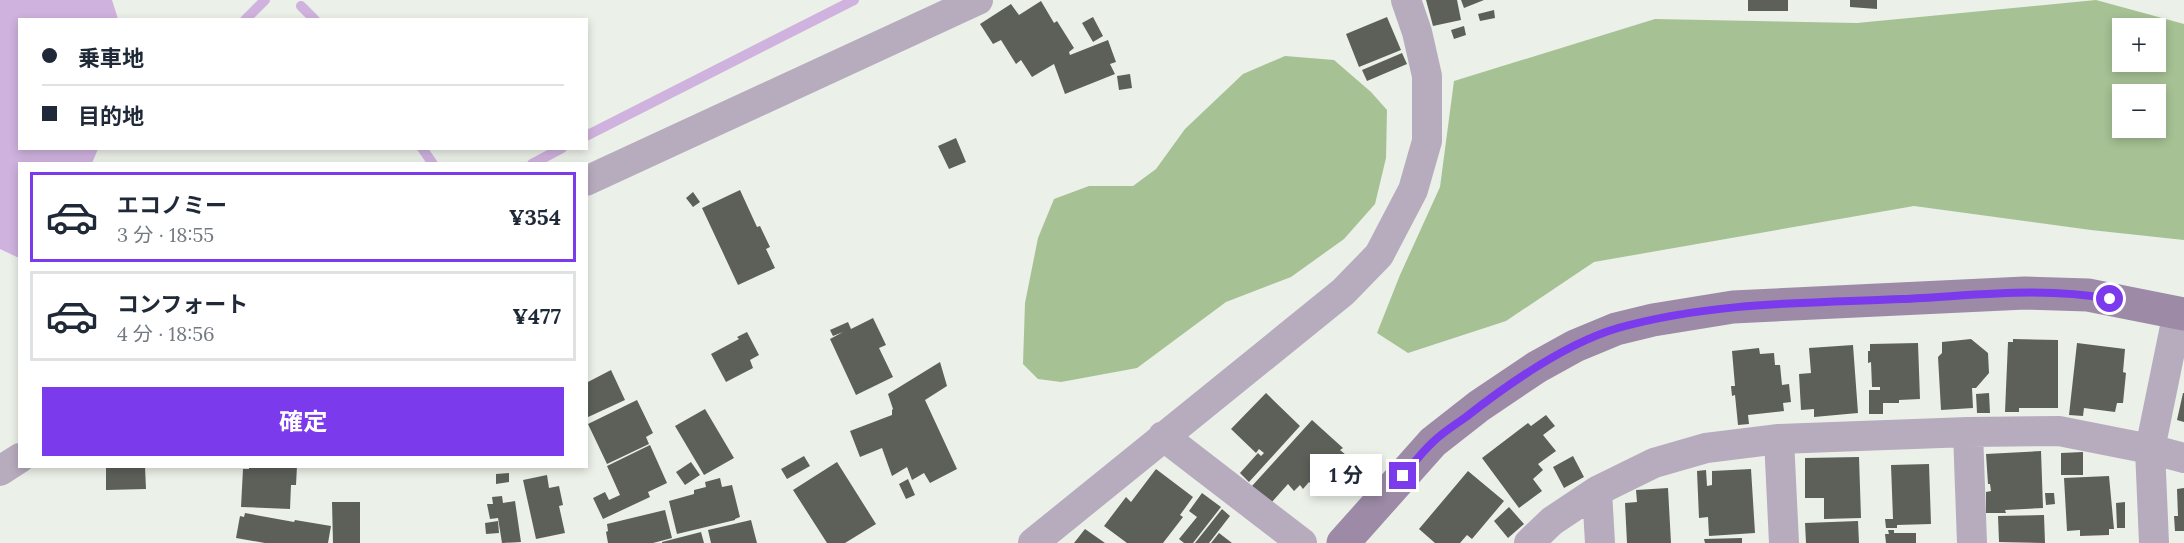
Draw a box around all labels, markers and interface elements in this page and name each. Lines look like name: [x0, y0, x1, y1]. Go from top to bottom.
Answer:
map controls: [2112, 18, 2166, 138]
button: +: [2112, 18, 2166, 72]
text: 乗車地: [78, 44, 144, 72]
button: −: [2112, 84, 2166, 138]
text: 目的地: [78, 102, 144, 130]
icon: car: [45, 190, 99, 244]
text: エコノミー: [117, 191, 227, 219]
text: ¥354: [509, 203, 561, 231]
text: 3 分 · 18:55: [117, 222, 214, 247]
route start: [2096, 285, 2123, 312]
icon: car: [45, 289, 99, 343]
text: コンフォート: [117, 290, 248, 318]
text: ¥477: [512, 302, 561, 330]
text: 4 分 · 18:56: [117, 321, 215, 346]
button: 確定: [42, 387, 564, 456]
callout: 1 分: [1310, 455, 1382, 497]
text: 1 分: [1329, 462, 1363, 487]
route end: [1389, 462, 1416, 489]

